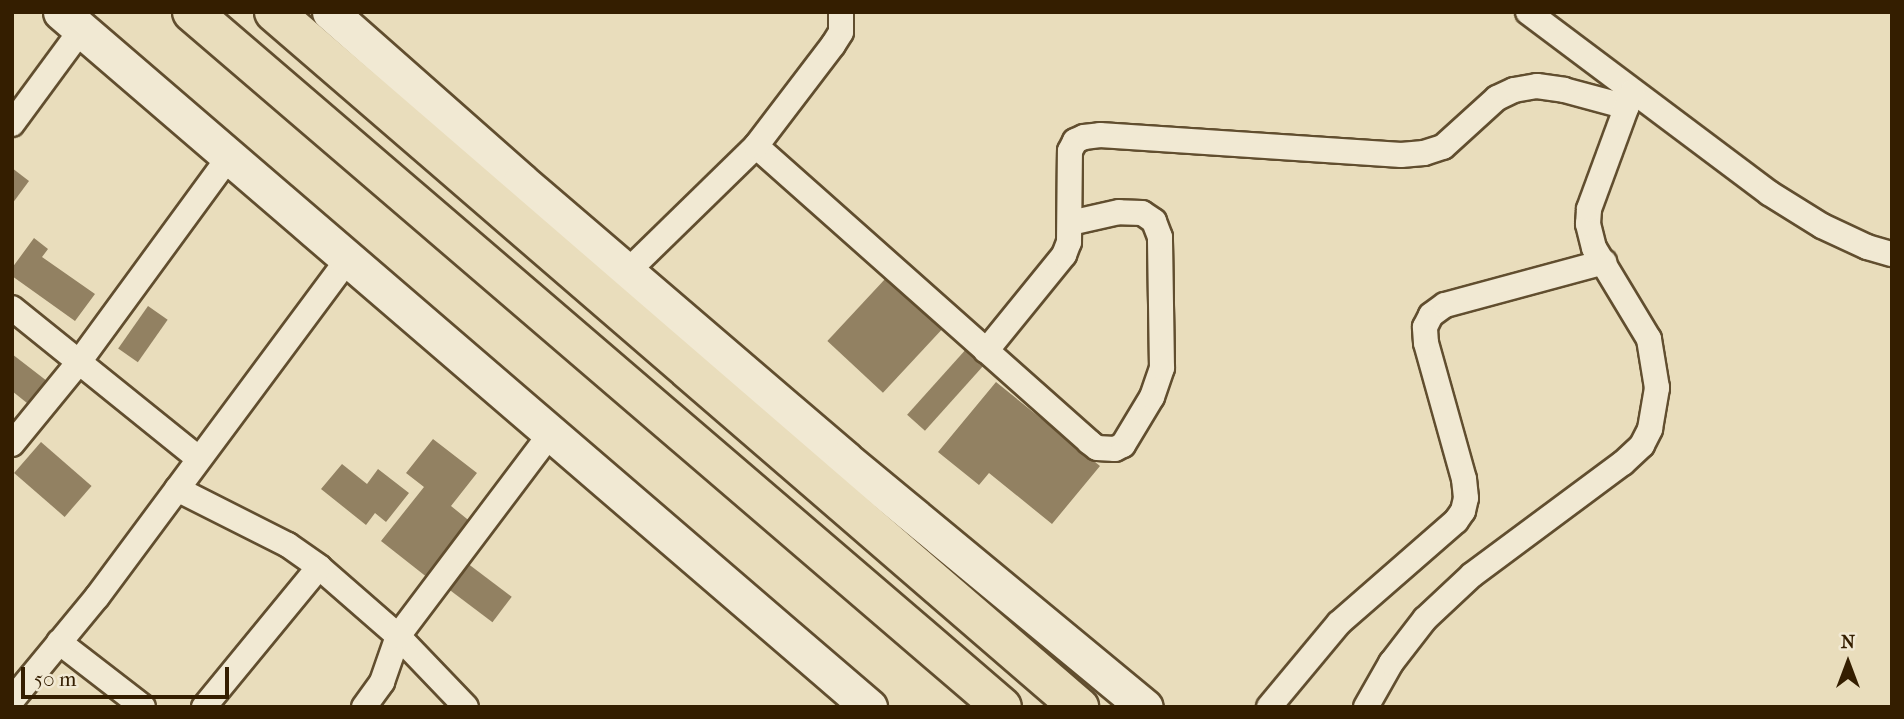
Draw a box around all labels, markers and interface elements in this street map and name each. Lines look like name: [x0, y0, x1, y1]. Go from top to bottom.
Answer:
north arrow: [1813, 628, 1883, 698]
text: N: [1841, 631, 1855, 653]
scale bar: [24, 652, 233, 696]
text: 50 m: [34, 667, 77, 691]

